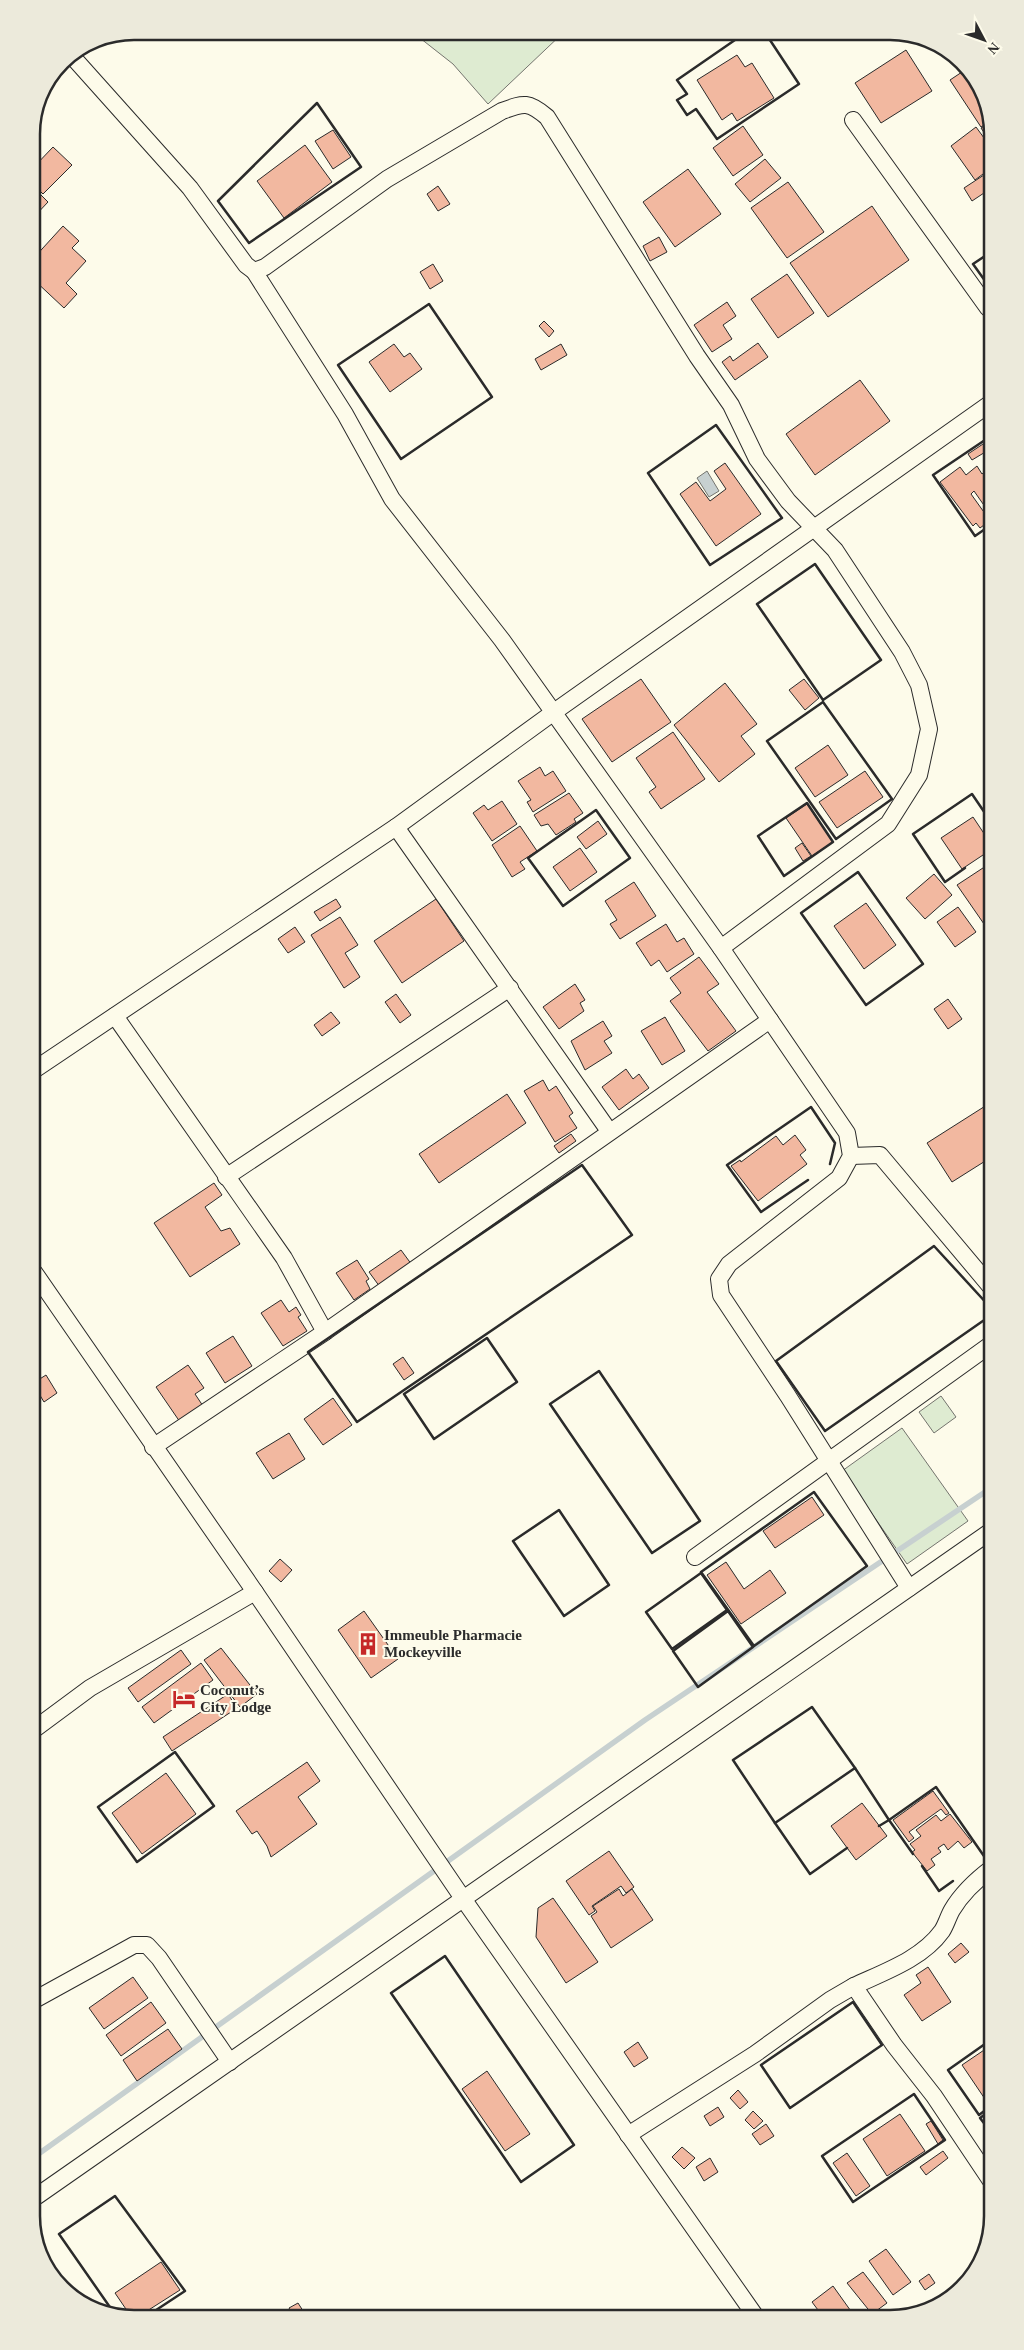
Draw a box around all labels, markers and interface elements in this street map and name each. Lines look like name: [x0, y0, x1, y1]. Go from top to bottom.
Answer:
north arrow: [959, 15, 1009, 65]
text: N: [984, 39, 1002, 57]
place label: Immeuble Pharmacie Mockeyville: [384, 1627, 522, 1660]
building icon: Immeuble Pharmacie Mockeyville: [355, 1631, 381, 1657]
place label: Coconut’s City Lodge: [200, 1682, 272, 1715]
hotel icon: Coconut’s City Lodge: [171, 1686, 197, 1712]

